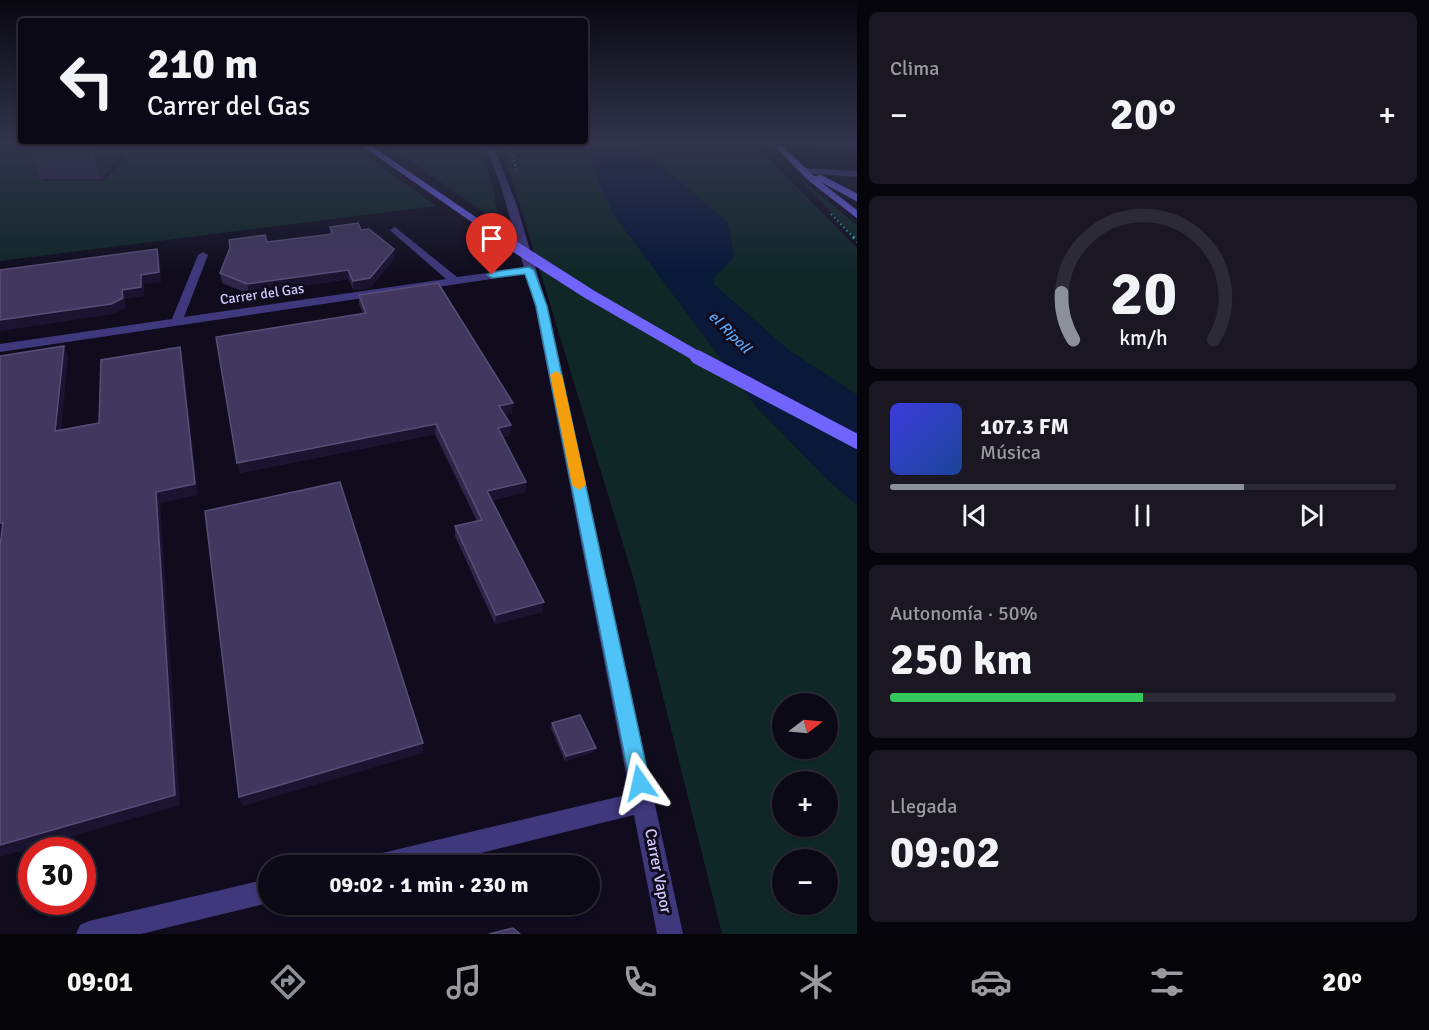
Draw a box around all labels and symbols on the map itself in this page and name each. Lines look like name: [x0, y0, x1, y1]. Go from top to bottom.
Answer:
pin: [466, 213, 517, 275]
street label: Carrer del Gas: [219, 280, 305, 308]
water label: el Ripoll: [705, 307, 756, 358]
north arrow: [772, 693, 838, 759]
position arrow: [608, 751, 672, 815]
street label: Carrer Vapor: [640, 827, 676, 915]
speed limit sign: 30: [18, 837, 96, 915]

